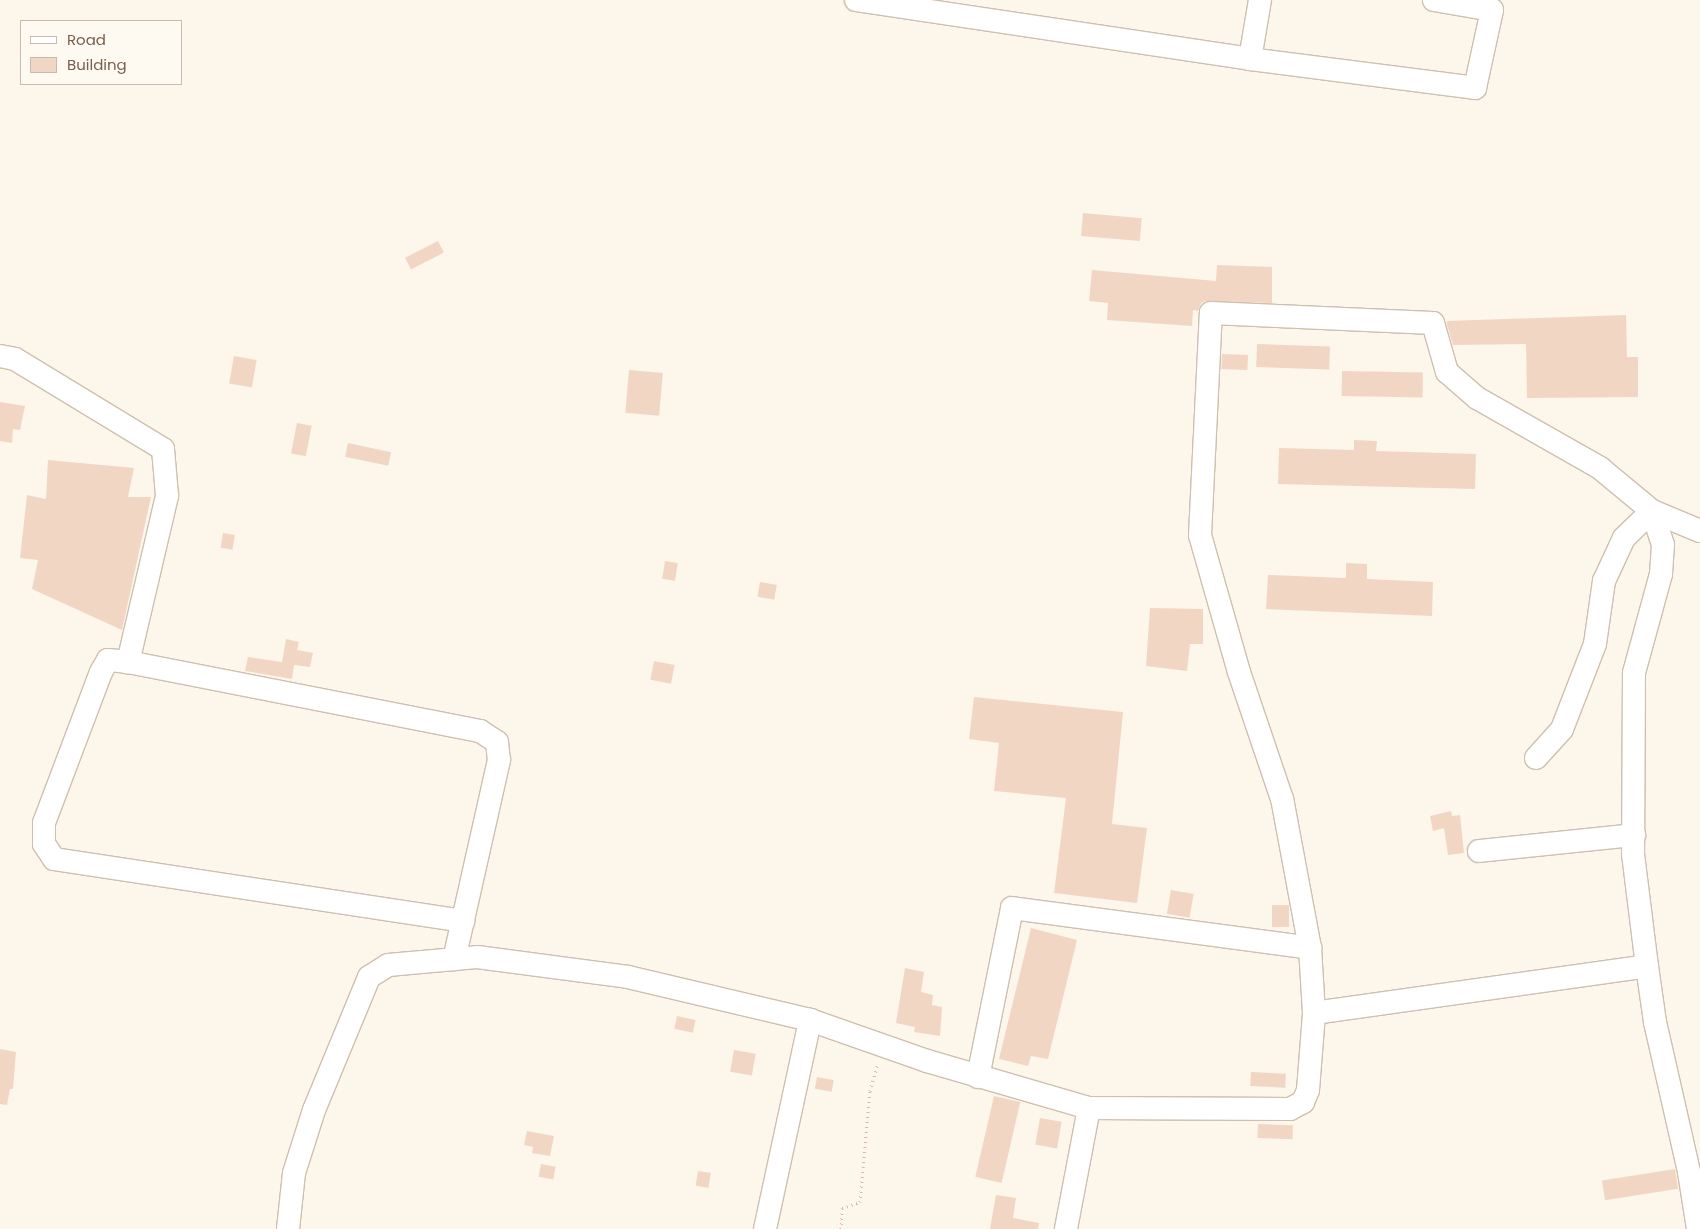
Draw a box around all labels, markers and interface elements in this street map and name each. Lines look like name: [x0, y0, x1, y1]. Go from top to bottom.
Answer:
legend: [20, 20, 182, 85]
text: Road: [67, 29, 106, 50]
text: Building: [67, 54, 127, 75]

